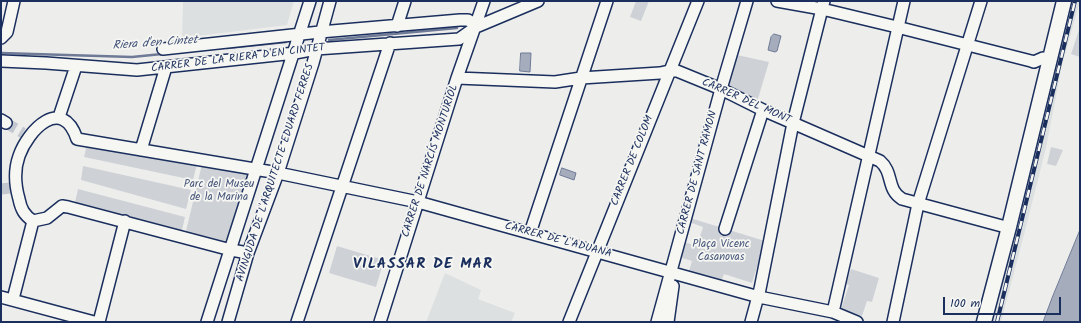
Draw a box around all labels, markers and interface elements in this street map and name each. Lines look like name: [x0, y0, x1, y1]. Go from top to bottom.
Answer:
water label: Riera d'en Cintet: [112, 34, 198, 54]
street label: CARRER DE LA RIERA D'EN CINTET: [150, 42, 326, 76]
street label: AVINGUDA DE L'ARQUITECTE EDUARD FERRES: [234, 62, 318, 284]
street label: CARRER DEL MONT: [699, 76, 793, 128]
street label: CARRER DE NARCÍS MONTURIOL: [400, 83, 462, 239]
street label: CARRER DE SANT RAMON: [675, 110, 721, 236]
street label: CARRER DE COLOM: [609, 114, 657, 208]
park label: Parc del Museu de la Marina: [184, 178, 254, 204]
street label: CARRER DE L'ADUANA: [503, 220, 613, 262]
park label: Plaça Vicenc Casanovas: [692, 238, 750, 264]
district label: VILASSAR DE MAR: [353, 256, 493, 274]
scale bar: [945, 289, 1063, 315]
text: 100 m: [950, 294, 980, 313]

